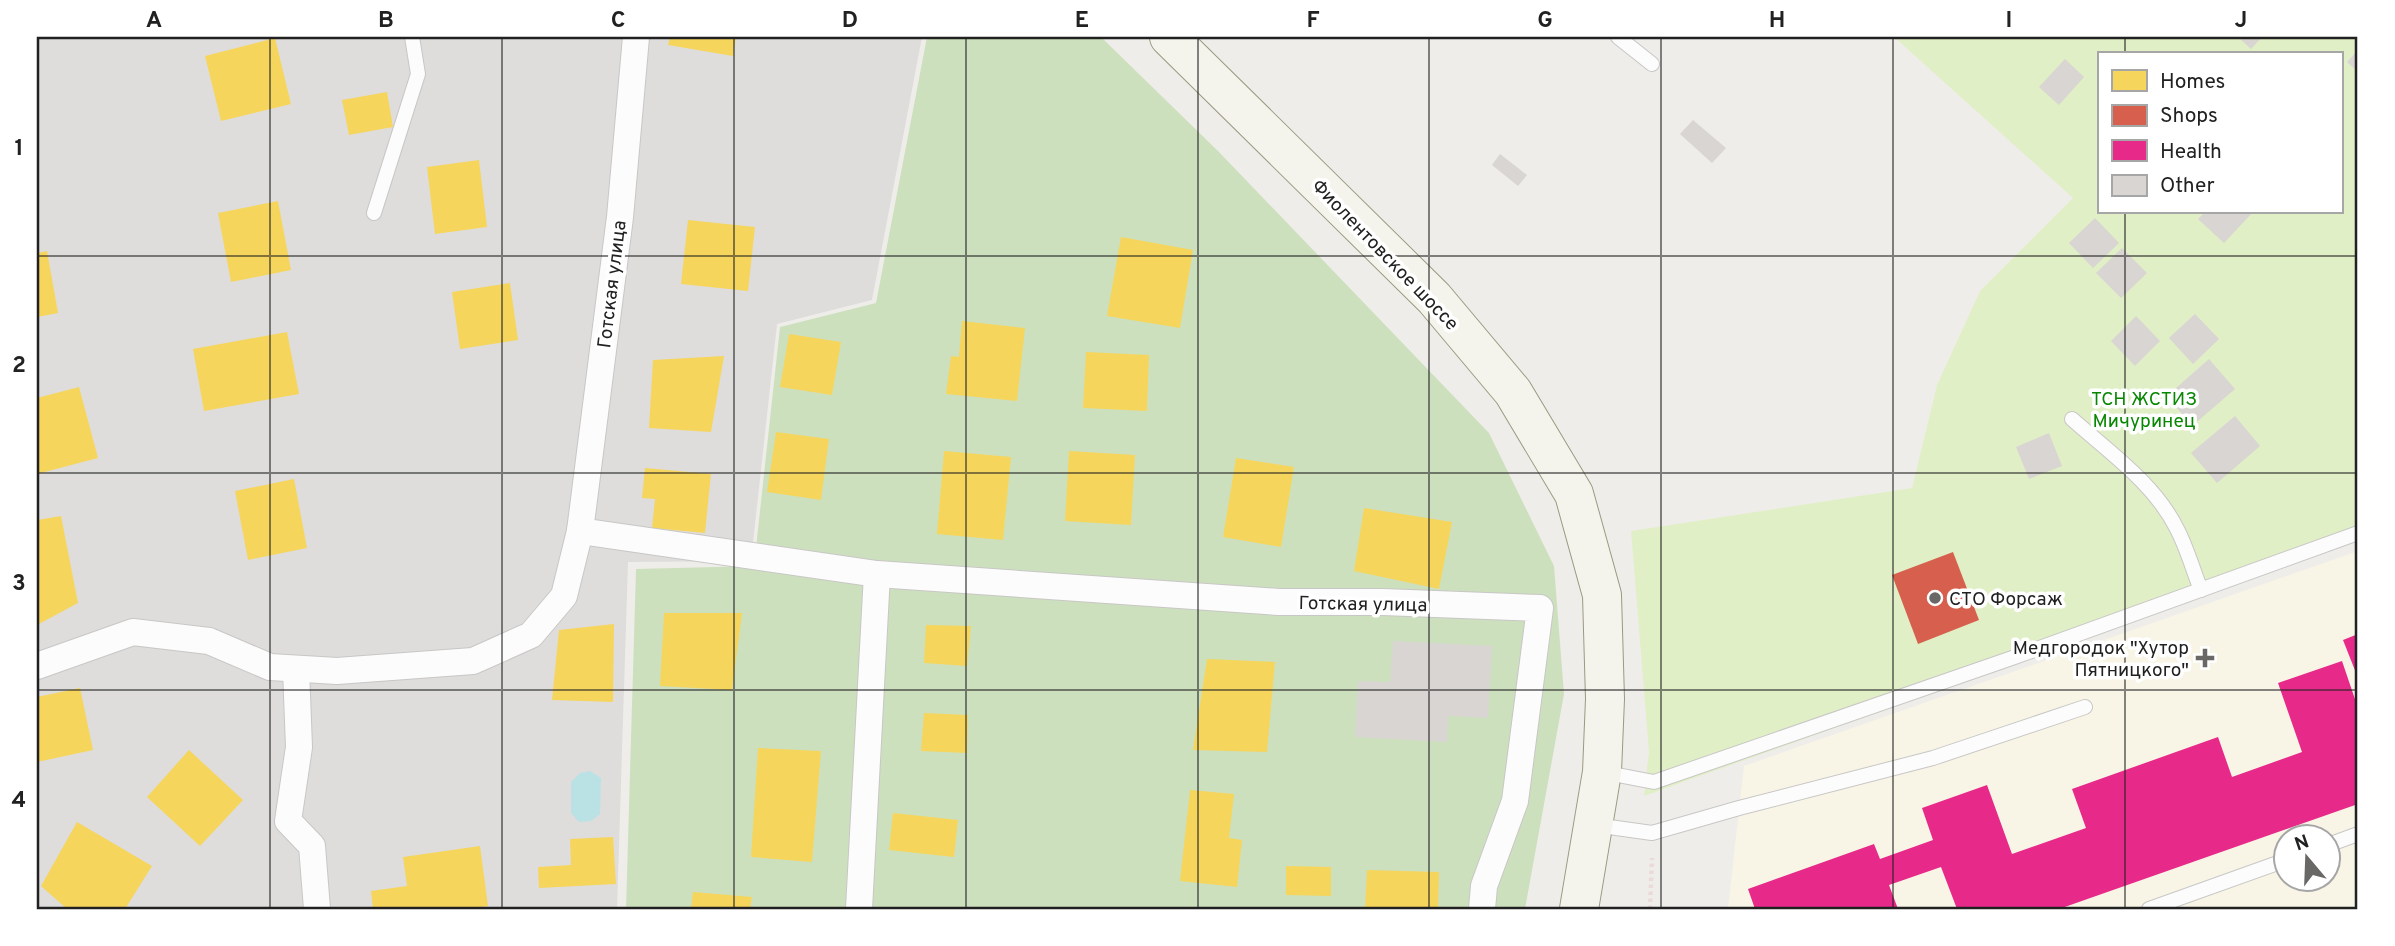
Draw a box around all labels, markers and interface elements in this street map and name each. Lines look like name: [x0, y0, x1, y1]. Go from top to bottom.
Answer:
text: A: [146, 7, 162, 36]
text: B: [378, 7, 394, 36]
text: C: [611, 7, 625, 36]
text: D: [842, 7, 858, 36]
text: E: [1075, 7, 1089, 36]
text: F: [1306, 7, 1320, 36]
text: G: [1537, 7, 1553, 36]
text: H: [1769, 7, 1785, 36]
text: I: [2006, 7, 2012, 36]
text: J: [2235, 7, 2247, 36]
legend: [2098, 52, 2342, 214]
text: Homes: [2160, 69, 2225, 96]
text: Shops: [2160, 103, 2218, 130]
text: 1: [14, 135, 24, 164]
text: Health: [2160, 139, 2222, 166]
text: Other: [2160, 173, 2215, 200]
street label: Фиолентовское шоссе: [1306, 175, 1463, 336]
street label: Готская улица: [593, 219, 633, 350]
text: 2: [12, 352, 26, 381]
park label: ТСН ЖСТИЗ Мичуринец: [2091, 388, 2197, 434]
text: 3: [12, 570, 26, 599]
place label: СТО Форсаж: [1949, 588, 2063, 612]
marker: СТО Форсаж: [1927, 590, 1943, 606]
street label: Готская улица: [1298, 592, 1428, 618]
place label: Медгородок "Хутор Пятницкого": [2013, 637, 2189, 683]
marker: Медгородок "Хутор Пятницкого": [2195, 648, 2215, 668]
text: 4: [12, 787, 26, 816]
north arrow: [2272, 824, 2342, 894]
text: N: [2292, 830, 2312, 857]

